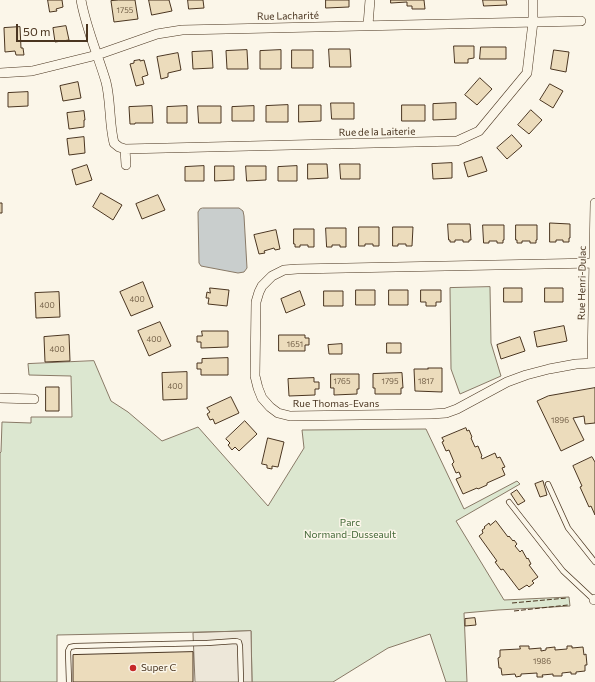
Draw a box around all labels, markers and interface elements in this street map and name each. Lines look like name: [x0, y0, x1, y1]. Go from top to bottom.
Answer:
house number: 1755: [117, 5, 133, 15]
street label: Rue Lacharité: [257, 9, 319, 23]
scale bar: [18, 16, 90, 42]
text: 50 m: [23, 24, 51, 38]
street label: Rue de la Laiterie: [339, 125, 415, 139]
street label: Rue Henri-Dulac: [575, 246, 589, 320]
house number: 400: [129, 294, 145, 304]
house number: 400: [39, 300, 55, 310]
house number: 400: [146, 334, 162, 344]
house number: 1651: [287, 339, 303, 349]
house number: 400: [49, 344, 65, 354]
house number: 1765: [333, 376, 351, 386]
house number: 1795: [381, 376, 399, 386]
house number: 1817: [418, 376, 434, 386]
house number: 400: [167, 381, 183, 391]
street label: Rue Thomas-Evans: [293, 398, 379, 410]
house number: 1896: [551, 415, 569, 425]
park label: Parc Normand-Dusseault: [304, 517, 396, 540]
house number: 1986: [533, 656, 551, 666]
place label: Super C: [141, 662, 176, 674]
marker: Super C: [128, 663, 138, 673]

